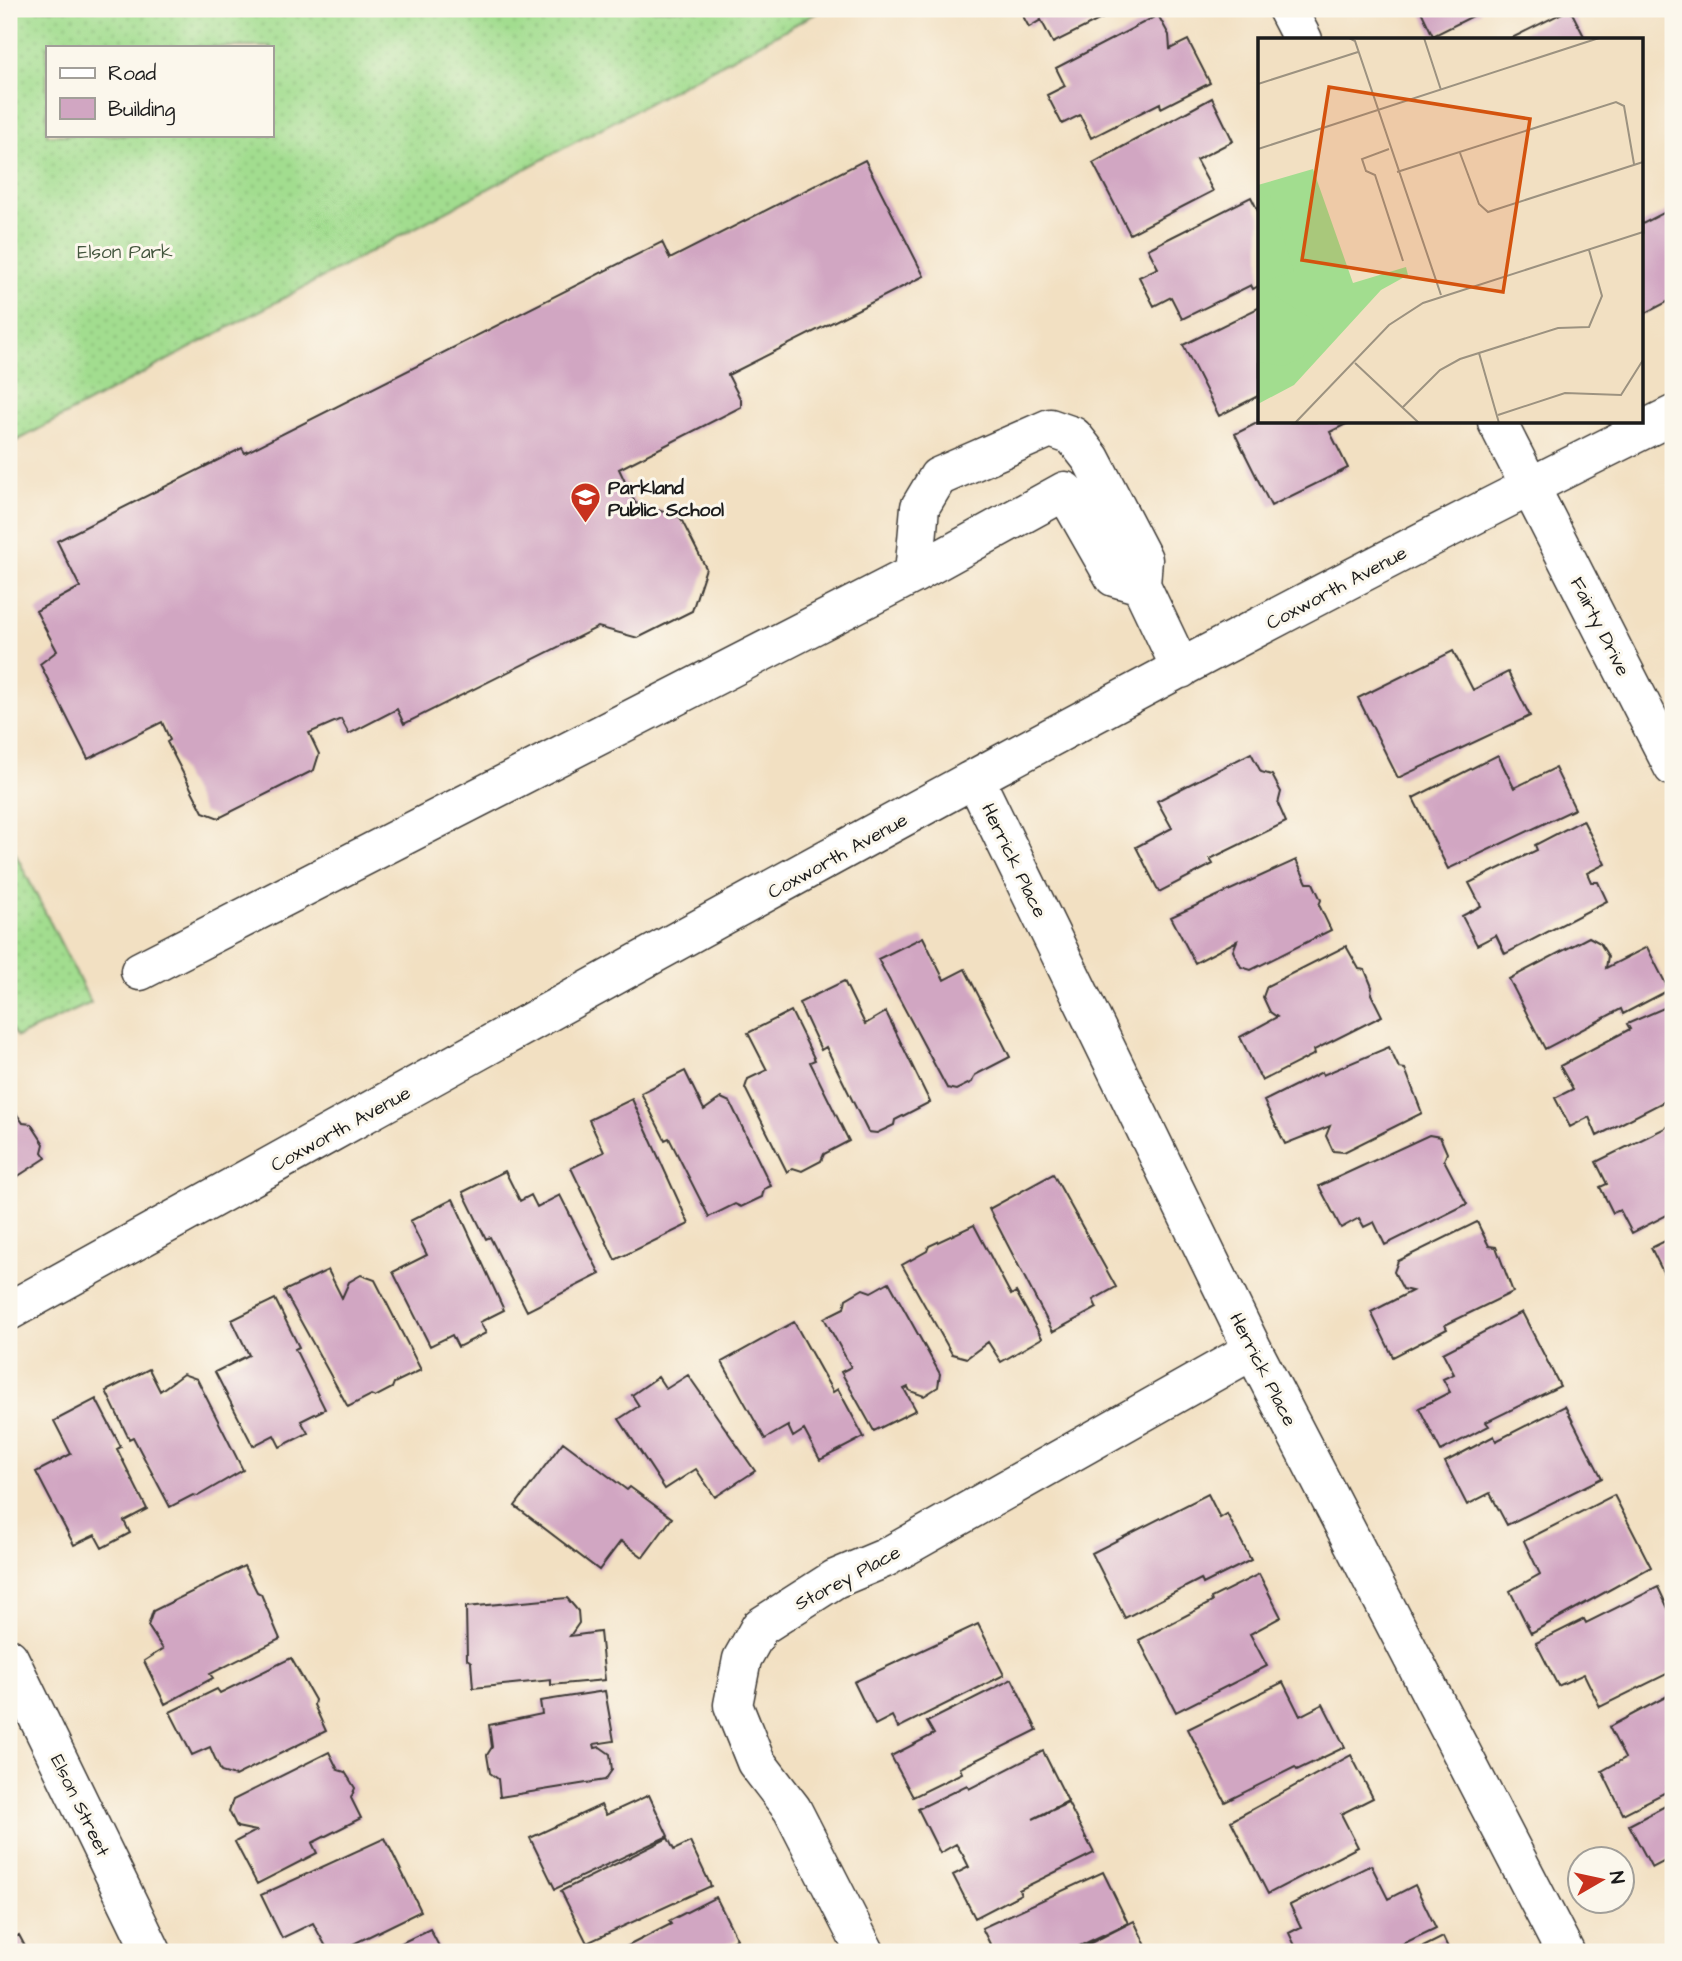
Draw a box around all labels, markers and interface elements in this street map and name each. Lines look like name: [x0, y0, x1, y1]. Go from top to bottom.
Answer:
inset map: [1258, 38, 1644, 424]
legend: [46, 46, 273, 136]
text: Road: [108, 59, 156, 88]
text: Building: [108, 95, 176, 126]
park label: Elson Park: [77, 239, 173, 266]
place label: Parkland Public School: [608, 475, 724, 524]
school or university icon: Parkland Public School: [568, 481, 602, 525]
street label: Coxworth Avenue: [1261, 540, 1412, 637]
street label: Fairty Drive: [1562, 573, 1636, 681]
street label: Herrick Place: [974, 799, 1053, 922]
street label: Coxworth Avenue: [763, 807, 913, 906]
street label: Coxworth Avenue: [266, 1080, 416, 1179]
street label: Herrick Place: [1222, 1308, 1303, 1431]
street label: Storey Place: [790, 1539, 906, 1618]
street label: Elson Street: [43, 1750, 116, 1861]
north arrow: [1566, 1846, 1636, 1916]
text: N: [1602, 1870, 1631, 1886]

